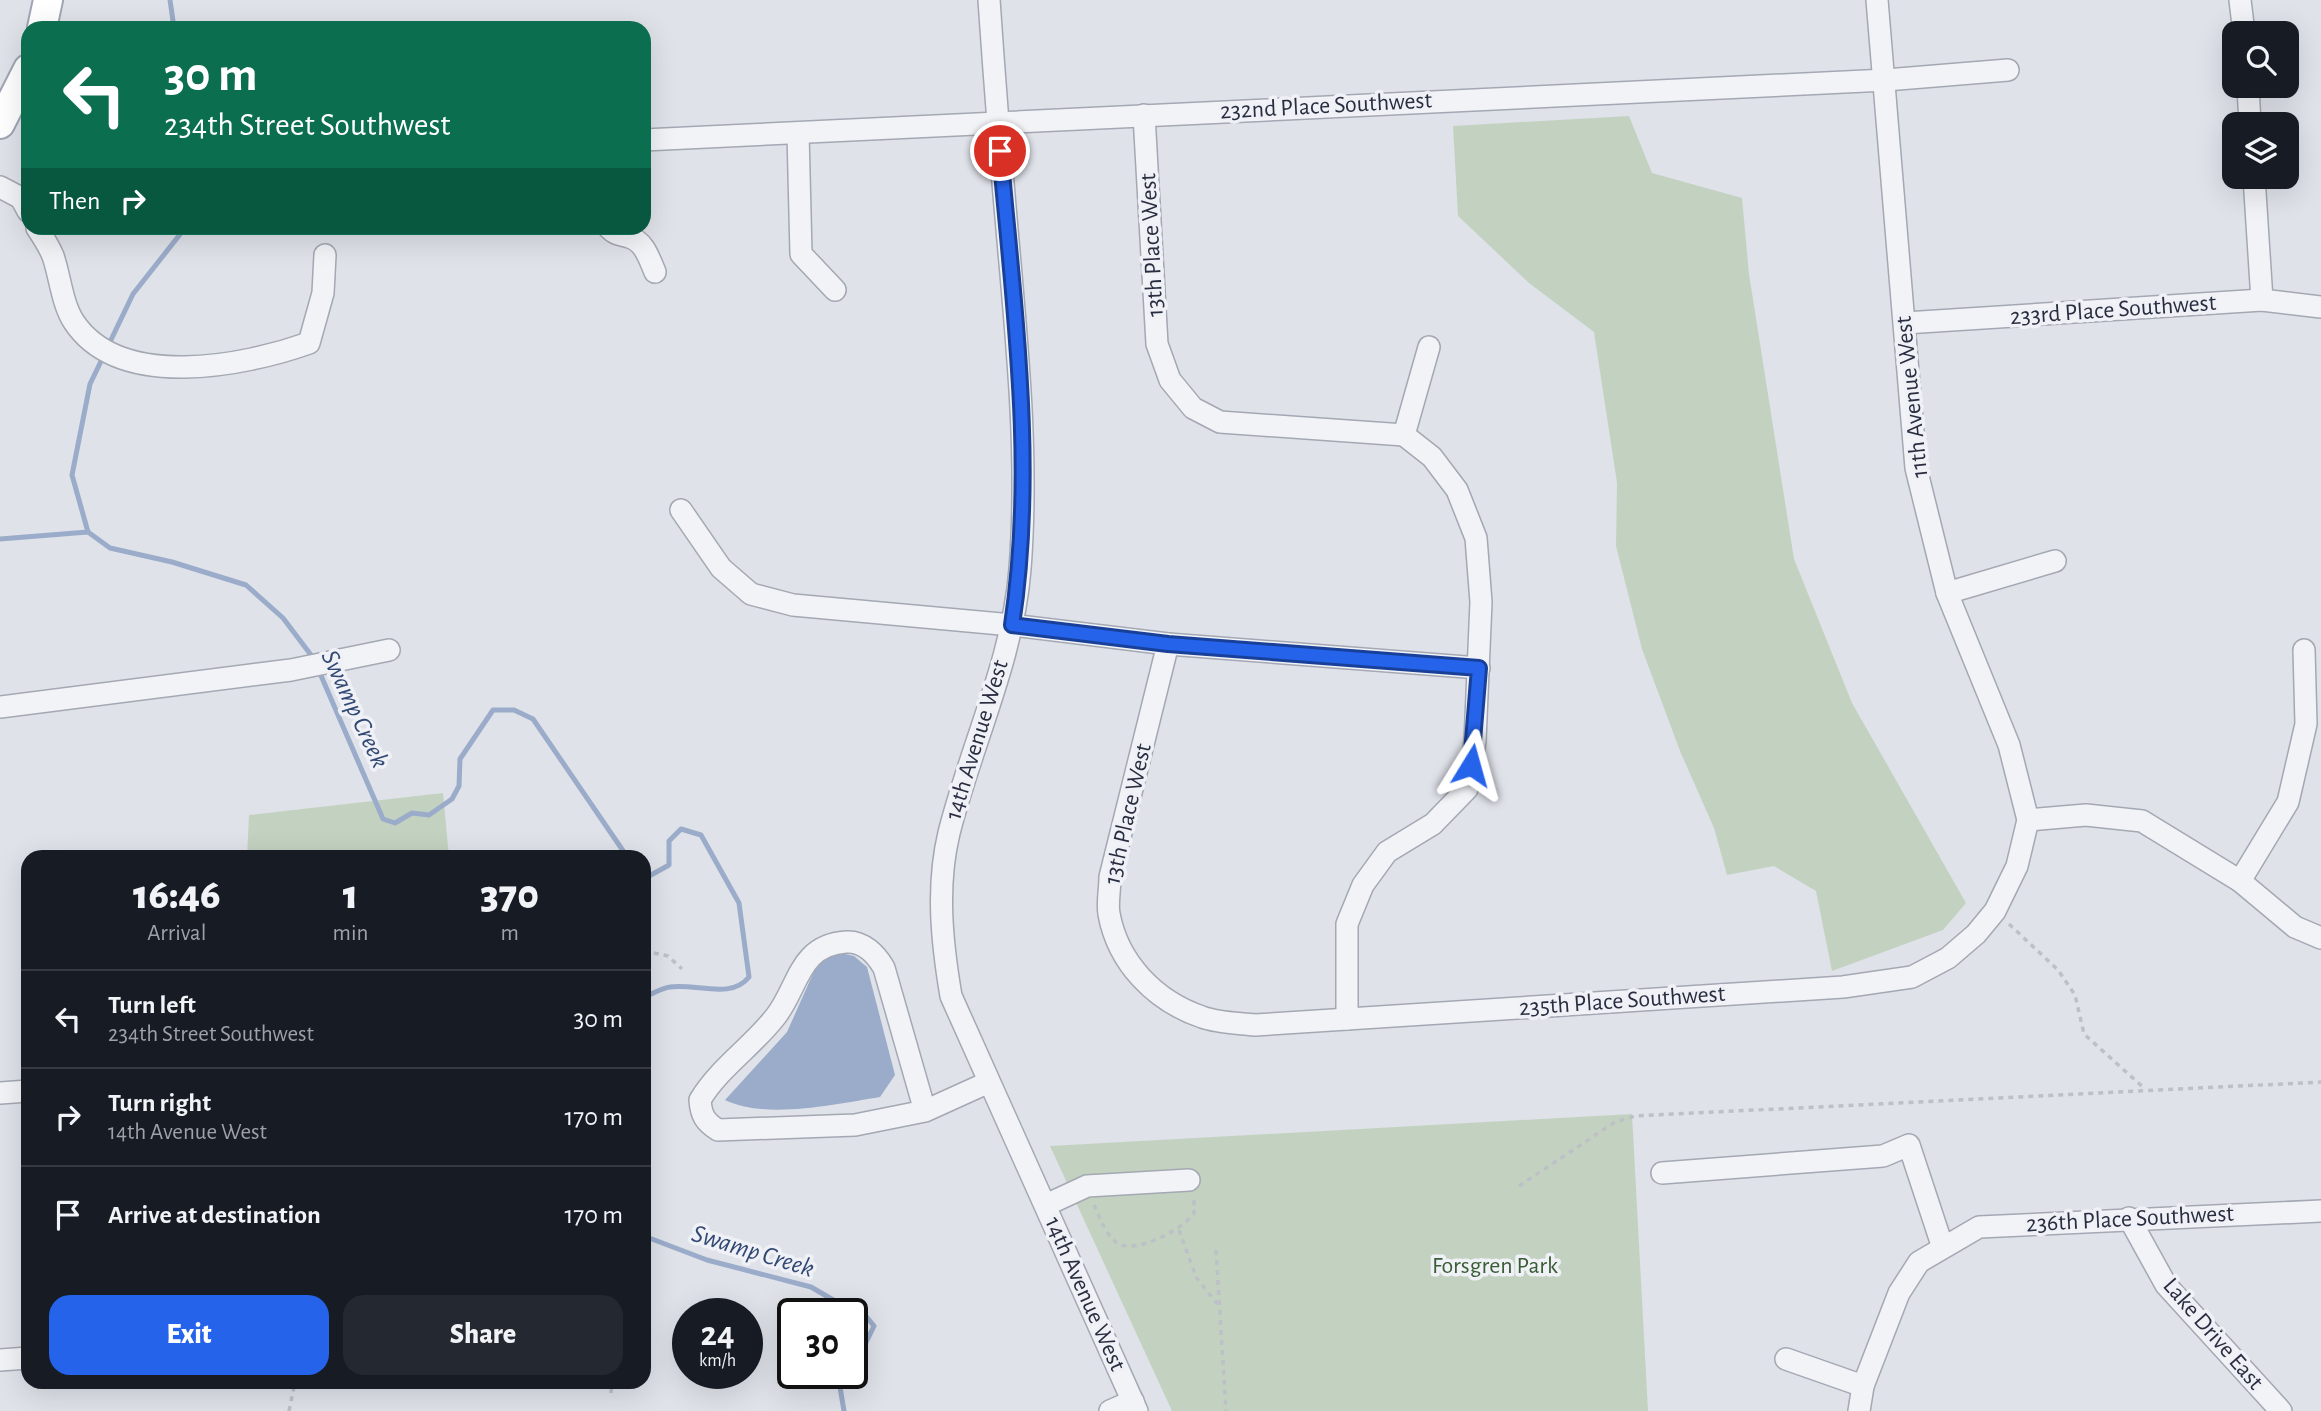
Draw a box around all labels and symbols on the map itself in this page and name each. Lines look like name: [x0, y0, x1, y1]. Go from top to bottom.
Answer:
street label: 232nd Place Southwest: [1219, 88, 1433, 124]
pin: [970, 121, 1030, 181]
street label: 13th Place West: [1136, 172, 1168, 318]
street label: 233rd Place Southwest: [2009, 291, 2217, 329]
street label: 11th Avenue West: [1892, 315, 1932, 479]
water label: Swamp Creek: [317, 646, 393, 772]
street label: 14th Avenue West: [941, 657, 1013, 823]
position arrow: [1434, 728, 1508, 802]
street label: 13th Place West: [1100, 741, 1156, 887]
street label: 235th Place Southwest: [1518, 982, 1726, 1020]
street label: 236th Place Southwest: [2026, 1202, 2235, 1236]
street label: 14th Avenue West: [1040, 1213, 1130, 1375]
water label: Swamp Creek: [689, 1220, 817, 1282]
park label: Forsgren Park: [1432, 1254, 1558, 1278]
street label: Lake Drive East: [2158, 1274, 2268, 1395]
speed limit sign: 30: [777, 1298, 868, 1389]

